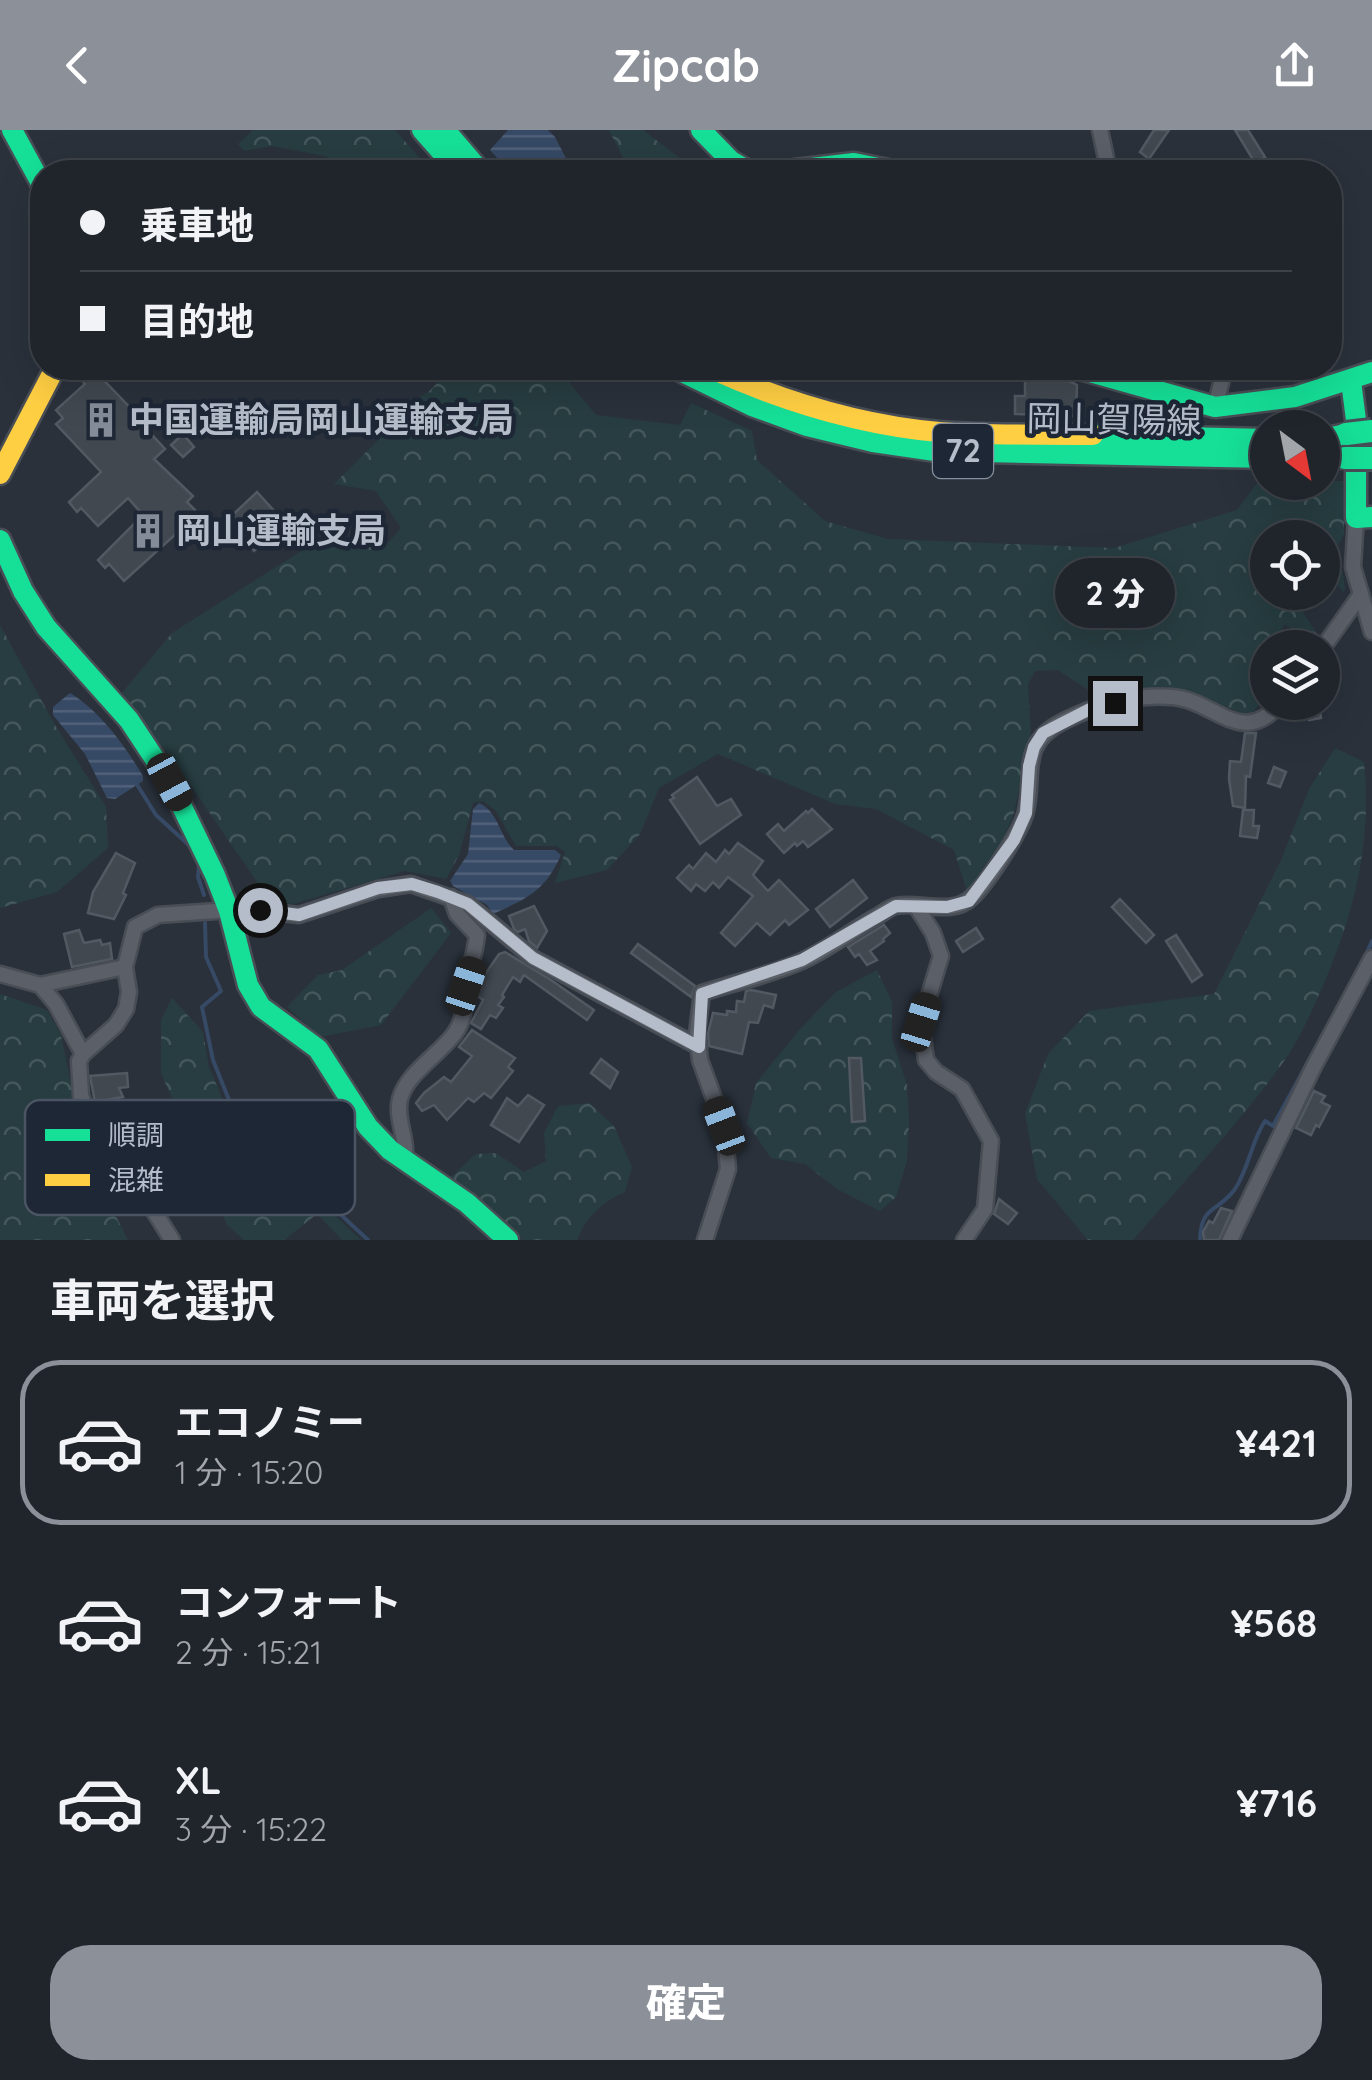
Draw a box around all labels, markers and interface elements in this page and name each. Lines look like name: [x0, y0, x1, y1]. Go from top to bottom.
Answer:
text: Zipcab: [612, 37, 760, 93]
icon: back: [50, 38, 105, 93]
icon: share: [1267, 38, 1322, 93]
text: 乗車地: [140, 201, 254, 249]
text: 目的地: [140, 297, 254, 345]
street label: 岡山賀陽線: [1026, 395, 1202, 443]
place label: 中国運輸局岡山運輸支局: [129, 397, 514, 441]
building icon: 中国運輸局岡山運輸支局: [82, 401, 120, 439]
north arrow: [1250, 410, 1340, 500]
map controls: [1250, 410, 1340, 720]
road number: 72: [933, 424, 993, 478]
place label: 岡山運輸支局: [176, 508, 386, 552]
building icon: 岡山運輸支局: [129, 512, 167, 550]
button: locate: [1250, 520, 1340, 610]
callout: 2 分: [1055, 558, 1175, 628]
text: 2 分: [1085, 573, 1145, 613]
button: layers: [1250, 630, 1340, 720]
route end: [1093, 681, 1138, 726]
car: [143, 748, 197, 816]
route start: [238, 888, 283, 933]
car: [442, 953, 490, 1019]
car: [898, 989, 944, 1055]
car: [699, 1093, 749, 1159]
legend: [25, 1100, 355, 1215]
text: 順調: [108, 1117, 164, 1152]
text: 混雑: [108, 1162, 164, 1197]
text: 車両を選択: [50, 1272, 275, 1328]
icon: car: [55, 1398, 145, 1488]
text: エコノミー: [175, 1398, 365, 1446]
text: ¥421: [1236, 1419, 1317, 1467]
text: 1 分 · 15:20: [175, 1452, 323, 1492]
icon: car: [55, 1578, 145, 1668]
text: コンフォート: [175, 1578, 402, 1626]
text: ¥568: [1231, 1599, 1317, 1647]
text: 2 分 · 15:21: [175, 1632, 322, 1672]
text: XL: [175, 1756, 221, 1804]
icon: car: [55, 1758, 145, 1848]
text: ¥716: [1236, 1779, 1317, 1827]
text: 3 分 · 15:22: [175, 1809, 327, 1849]
button: 確定: [50, 1945, 1322, 2060]

